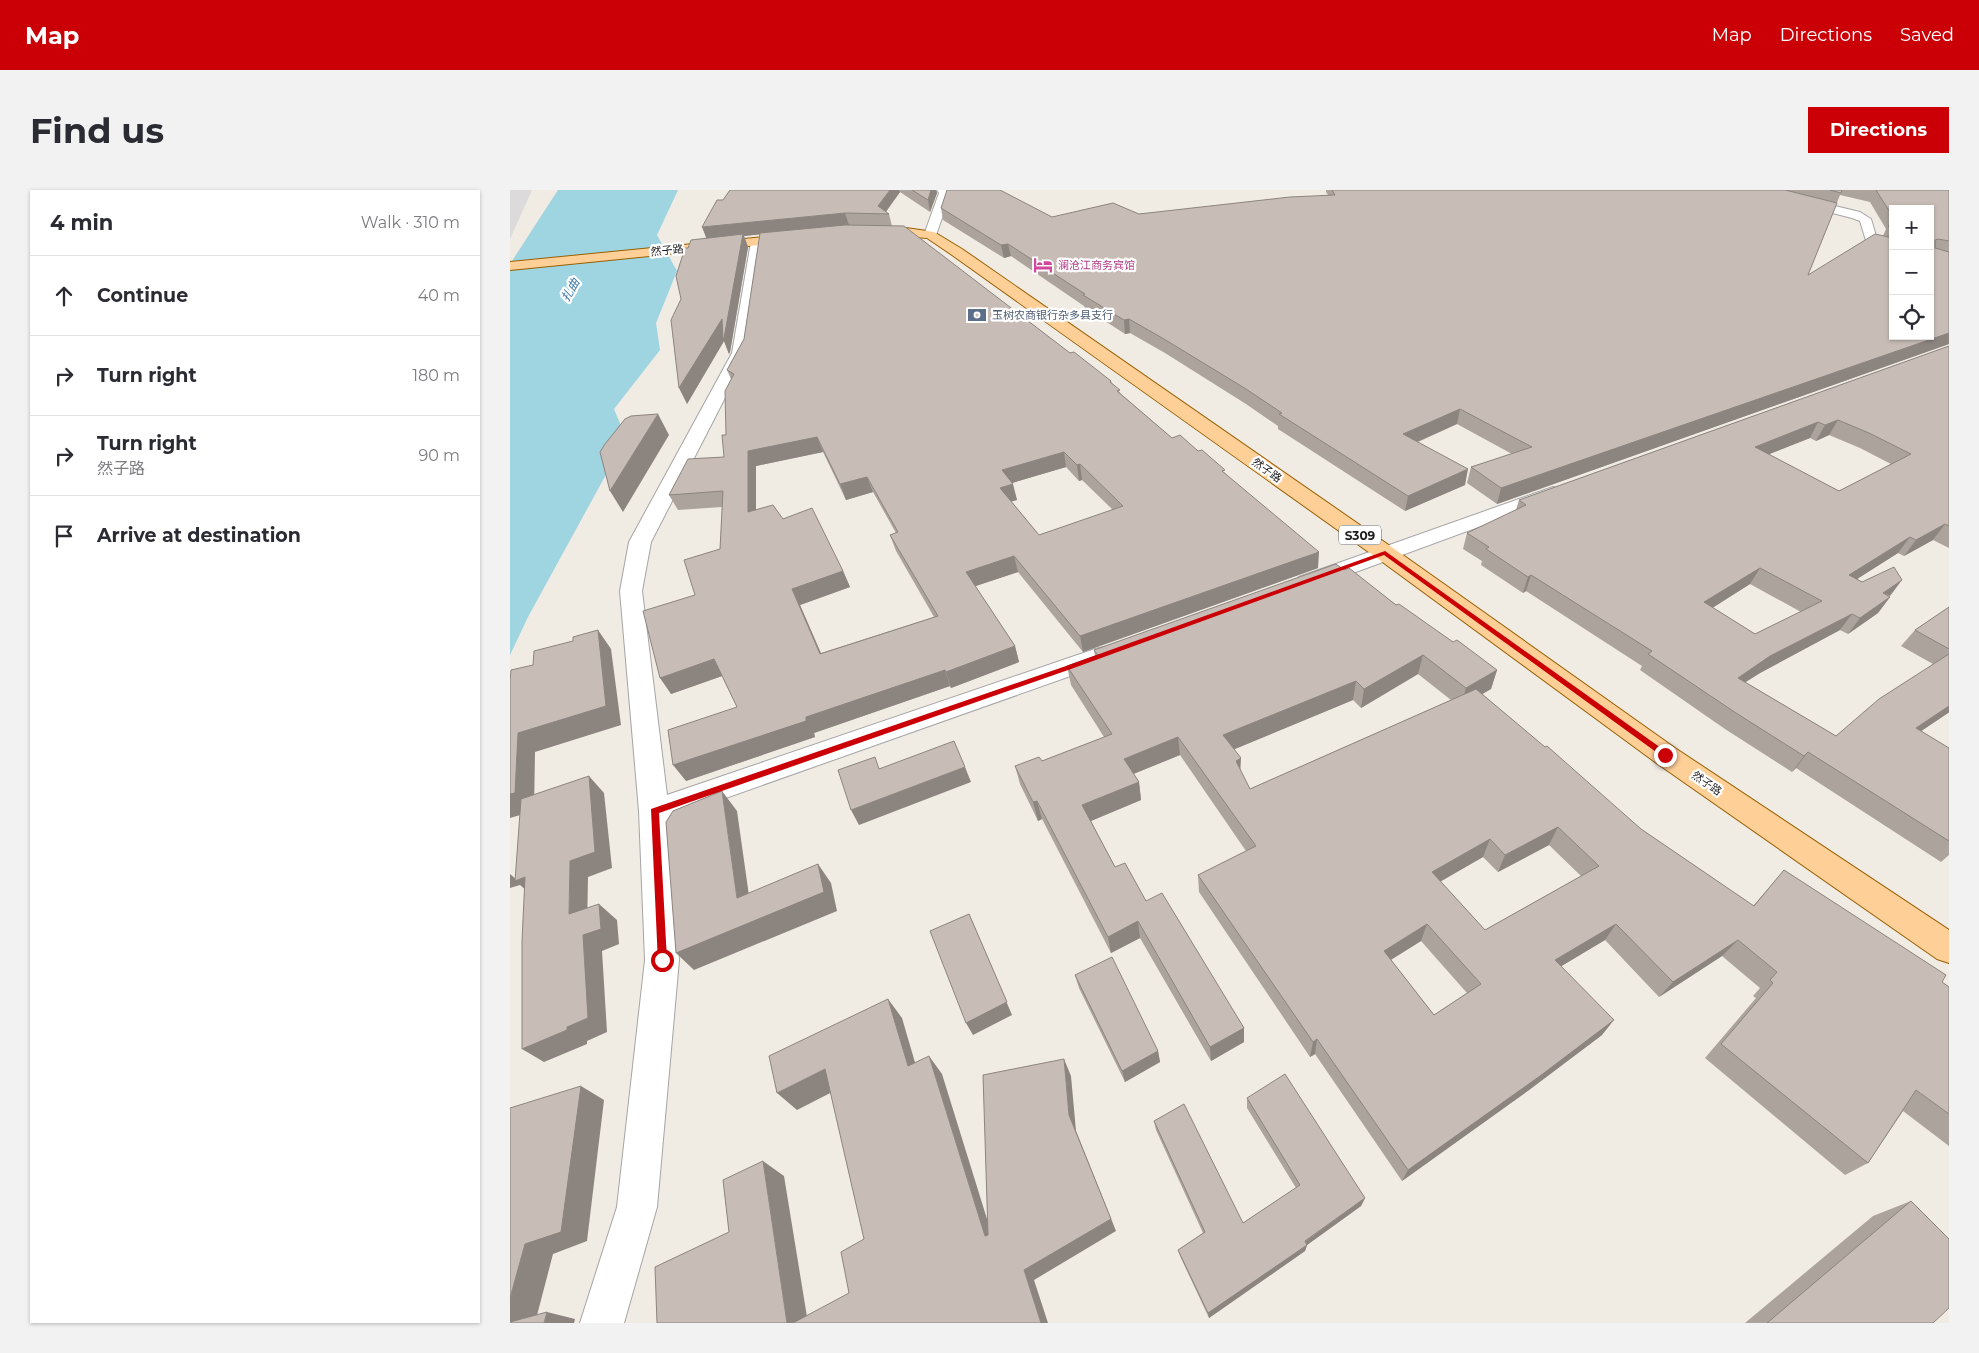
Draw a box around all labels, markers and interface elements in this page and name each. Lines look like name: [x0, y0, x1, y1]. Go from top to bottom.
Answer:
text: Map: [25, 21, 79, 50]
text: Map: [1712, 24, 1752, 46]
text: Directions: [1780, 24, 1872, 46]
text: Saved: [1900, 24, 1954, 46]
button: Directions: [1808, 107, 1949, 153]
text: Find us: [30, 109, 164, 152]
map controls: [1889, 205, 1934, 340]
button: +: [1889, 205, 1934, 250]
text: 4 min: [50, 210, 113, 235]
text: Walk · 310 m: [361, 213, 460, 232]
street label: 然子路: [650, 241, 684, 259]
button: −: [1889, 250, 1934, 295]
hotel icon: 澜沧江商务宾馆: [1032, 254, 1054, 276]
place label: 澜沧江商务宾馆: [1058, 258, 1135, 272]
water label: 扎曲: [557, 275, 583, 304]
icon: ahead: [50, 282, 78, 310]
text: Continue: [97, 284, 188, 307]
text: 40 m: [418, 286, 460, 305]
button: locate: [1889, 295, 1934, 340]
bank icon: 玉树农商银行杂多县支行: [966, 304, 988, 326]
place label: 玉树农商银行杂多县支行: [992, 308, 1113, 322]
icon: right: [50, 362, 78, 390]
text: Turn right: [97, 364, 197, 387]
text: 180 m: [412, 366, 460, 385]
text: Turn right: [97, 432, 197, 455]
icon: right: [50, 442, 78, 470]
text: 90 m: [418, 446, 460, 465]
street label: 然子路: [1249, 455, 1285, 485]
text: 然子路: [97, 459, 145, 478]
icon: arrive: [50, 522, 78, 550]
text: Arrive at destination: [97, 524, 301, 547]
road number: S309: [1339, 526, 1381, 544]
route end: [1654, 744, 1677, 767]
street label: 然子路: [1689, 768, 1725, 798]
route start: [651, 949, 674, 972]

